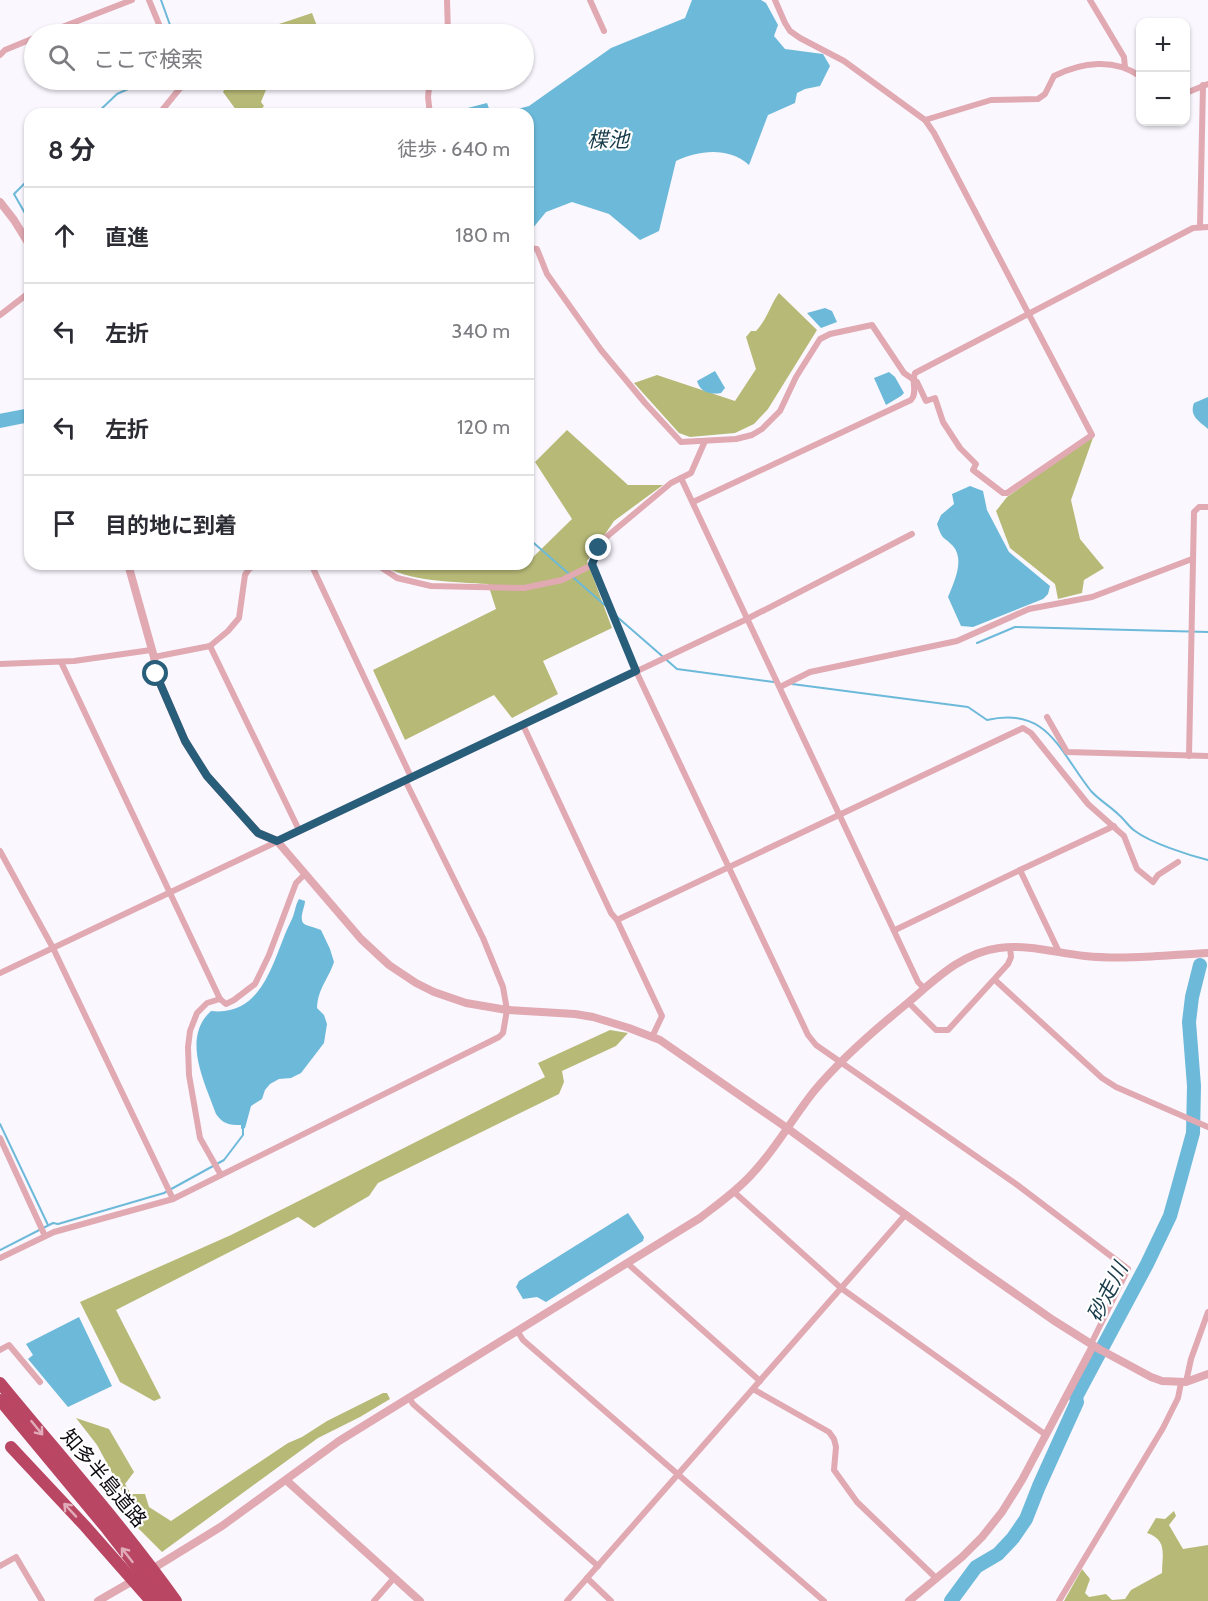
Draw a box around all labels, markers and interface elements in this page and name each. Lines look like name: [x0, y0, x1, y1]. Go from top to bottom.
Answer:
map controls: [1136, 18, 1190, 126]
button: +: [1136, 18, 1190, 72]
search box: [24, 24, 534, 90]
icon: search: [45, 41, 78, 74]
text: ここで検索: [93, 46, 203, 73]
button: −: [1136, 72, 1190, 126]
water label: 楪池: [587, 127, 631, 152]
text: 8 分: [48, 134, 96, 166]
text: 徒歩 · 640 m: [397, 137, 510, 161]
icon: ahead: [48, 219, 81, 252]
text: 180 m: [455, 223, 510, 247]
text: 直進: [105, 224, 149, 251]
icon: left: [48, 315, 81, 348]
text: 340 m: [452, 319, 510, 343]
text: 左折: [105, 320, 149, 347]
icon: left: [48, 411, 81, 444]
text: 120 m: [457, 415, 510, 439]
text: 左折: [105, 416, 149, 443]
icon: arrive: [48, 507, 81, 540]
text: 目的地に到着: [105, 512, 237, 539]
route end: [585, 534, 611, 560]
route start: [142, 660, 168, 686]
water label: 砂走川: [1082, 1256, 1133, 1326]
one-way arrow: [30, 1420, 43, 1436]
street label: 知多半島道路: [56, 1424, 152, 1532]
one-way arrow: [63, 1503, 77, 1518]
one-way arrow: [120, 1547, 133, 1563]

